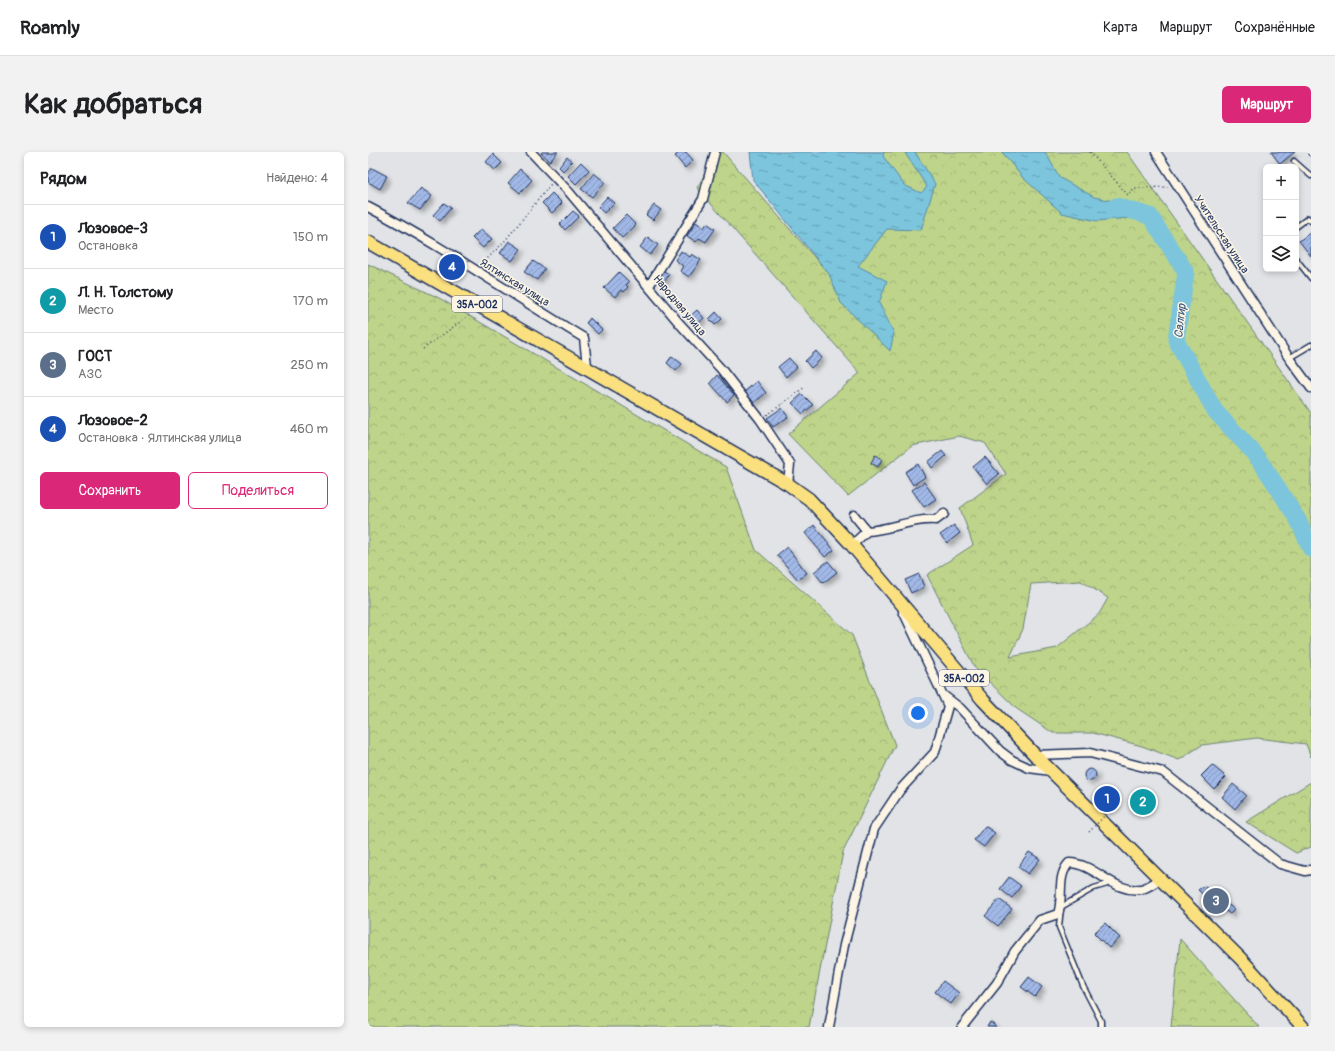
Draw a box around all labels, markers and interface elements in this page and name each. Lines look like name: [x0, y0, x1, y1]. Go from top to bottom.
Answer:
text: Roamly: [20, 16, 80, 40]
text: Карта: [1103, 19, 1138, 36]
text: Маршрут: [1160, 19, 1212, 36]
text: Сохранённые: [1234, 19, 1315, 36]
button: Маршрут: [1222, 86, 1311, 123]
text: Как добраться: [24, 87, 202, 122]
map controls: [1263, 164, 1299, 272]
button: +: [1263, 164, 1299, 200]
text: Рядом: [40, 168, 87, 189]
text: Найдено: 4: [266, 170, 328, 186]
street label: Учительская улица: [1192, 193, 1252, 276]
button: −: [1263, 200, 1299, 236]
text: Лозовое-3: [78, 219, 148, 238]
text: 1: [50, 229, 56, 245]
text: 150 m: [293, 229, 328, 245]
button: layers: [1263, 236, 1299, 272]
text: Остановка: [78, 238, 138, 254]
pin: 4: [439, 252, 465, 282]
street label: Ялтинская улица: [478, 256, 552, 309]
street label: Народная улица: [650, 272, 709, 338]
text: Л. Н. Толстому: [78, 283, 173, 302]
text: 2: [49, 293, 57, 309]
text: 170 m: [293, 293, 328, 309]
road number: 35А-002: [452, 296, 502, 312]
text: Место: [78, 302, 114, 318]
water label: Салгир: [1171, 302, 1190, 339]
text: ГОСТ: [78, 347, 112, 366]
text: 3: [49, 357, 57, 373]
text: 250 m: [290, 357, 328, 373]
text: АЗС: [78, 366, 102, 382]
text: Лозовое-2: [78, 411, 148, 430]
text: 4: [49, 421, 57, 437]
text: 460 m: [290, 421, 328, 437]
text: Остановка · Ялтинская улица: [78, 430, 241, 446]
button: Сохранить: [40, 472, 180, 509]
button: Поделиться: [188, 472, 328, 509]
road number: 35А-002: [939, 670, 989, 686]
your location: [908, 703, 928, 723]
pin: 1: [1094, 784, 1120, 814]
pin: 2: [1130, 787, 1156, 817]
pin: 3: [1203, 886, 1229, 916]

